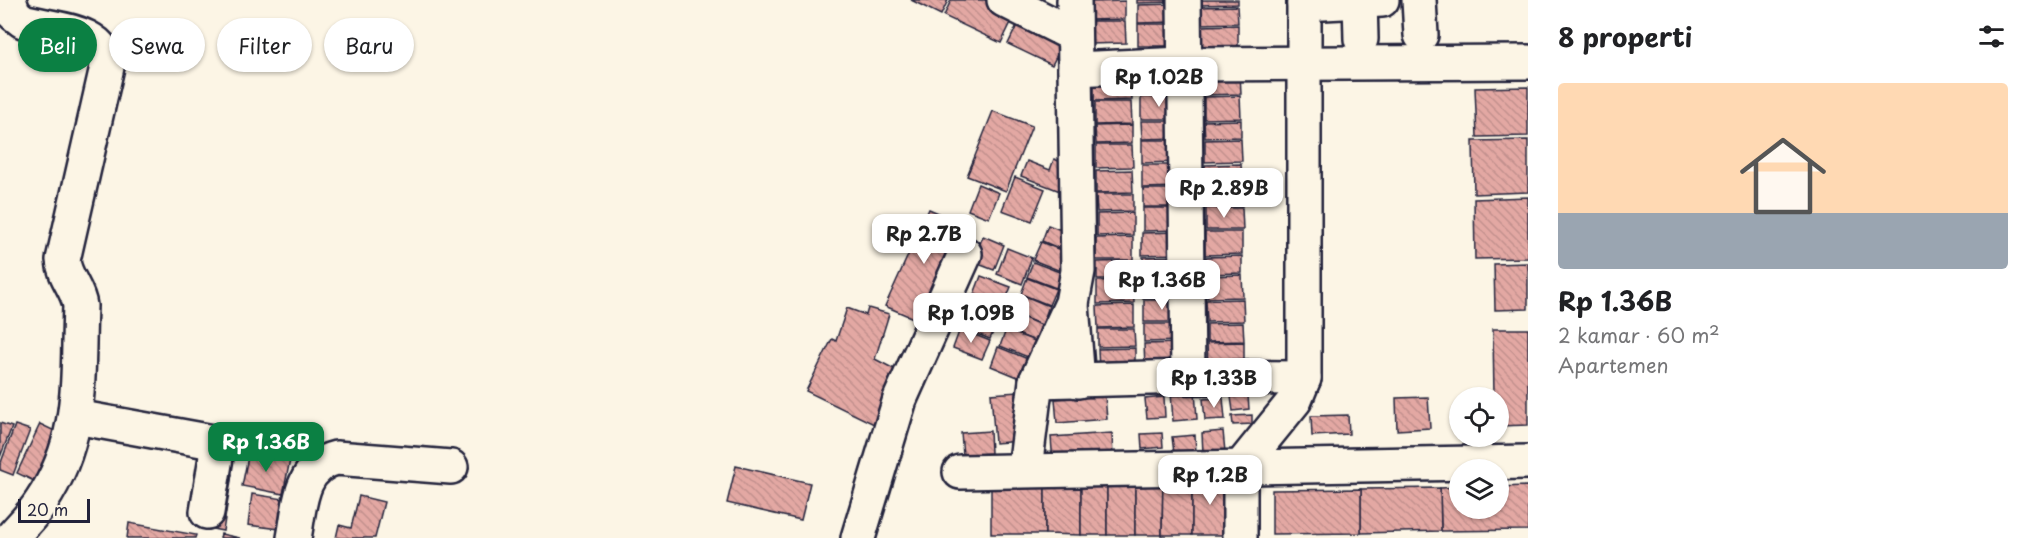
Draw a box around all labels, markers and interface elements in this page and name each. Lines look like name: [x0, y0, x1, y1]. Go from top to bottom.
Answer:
text: 8 properti: [1558, 17, 1692, 56]
chip: Beli: [18, 18, 97, 72]
chip: Sewa: [109, 18, 205, 72]
chip: Filter: [217, 18, 312, 72]
chip: Baru: [324, 18, 414, 72]
icon: filters: [1975, 20, 2008, 53]
pin: Rp 1.02B: [1097, 57, 1221, 108]
text: Rp 1.02B: [1115, 61, 1203, 91]
icon: home: [1729, 122, 1837, 230]
pin: Rp 2.89B: [1162, 168, 1286, 219]
text: Rp 2.89B: [1179, 172, 1269, 202]
pin: Rp 2.7B: [869, 214, 979, 265]
text: Rp 2.7B: [886, 218, 962, 248]
pin: Rp 1.36B: [1100, 260, 1224, 311]
text: Rp 1.36B: [1118, 264, 1206, 294]
text: Rp 1.36B: [1558, 281, 1672, 320]
pin: Rp 1.09B: [909, 293, 1033, 344]
text: Rp 1.09B: [927, 297, 1015, 327]
text: 2 kamar · 60 m²: [1558, 320, 1720, 350]
text: Apartemen: [1558, 350, 1669, 380]
pin: Rp 1.33B: [1152, 358, 1276, 409]
text: Rp 1.33B: [1171, 362, 1257, 392]
map controls: [1449, 387, 1509, 519]
button: locate: [1449, 387, 1509, 447]
pin: Rp 1.36B: [204, 422, 328, 473]
text: Rp 1.36B: [222, 426, 310, 456]
pin: Rp 1.2B: [1155, 455, 1265, 506]
text: Rp 1.2B: [1172, 459, 1248, 489]
button: layers: [1449, 459, 1509, 519]
scale bar: [18, 496, 90, 524]
text: 20 m: [27, 497, 68, 521]

